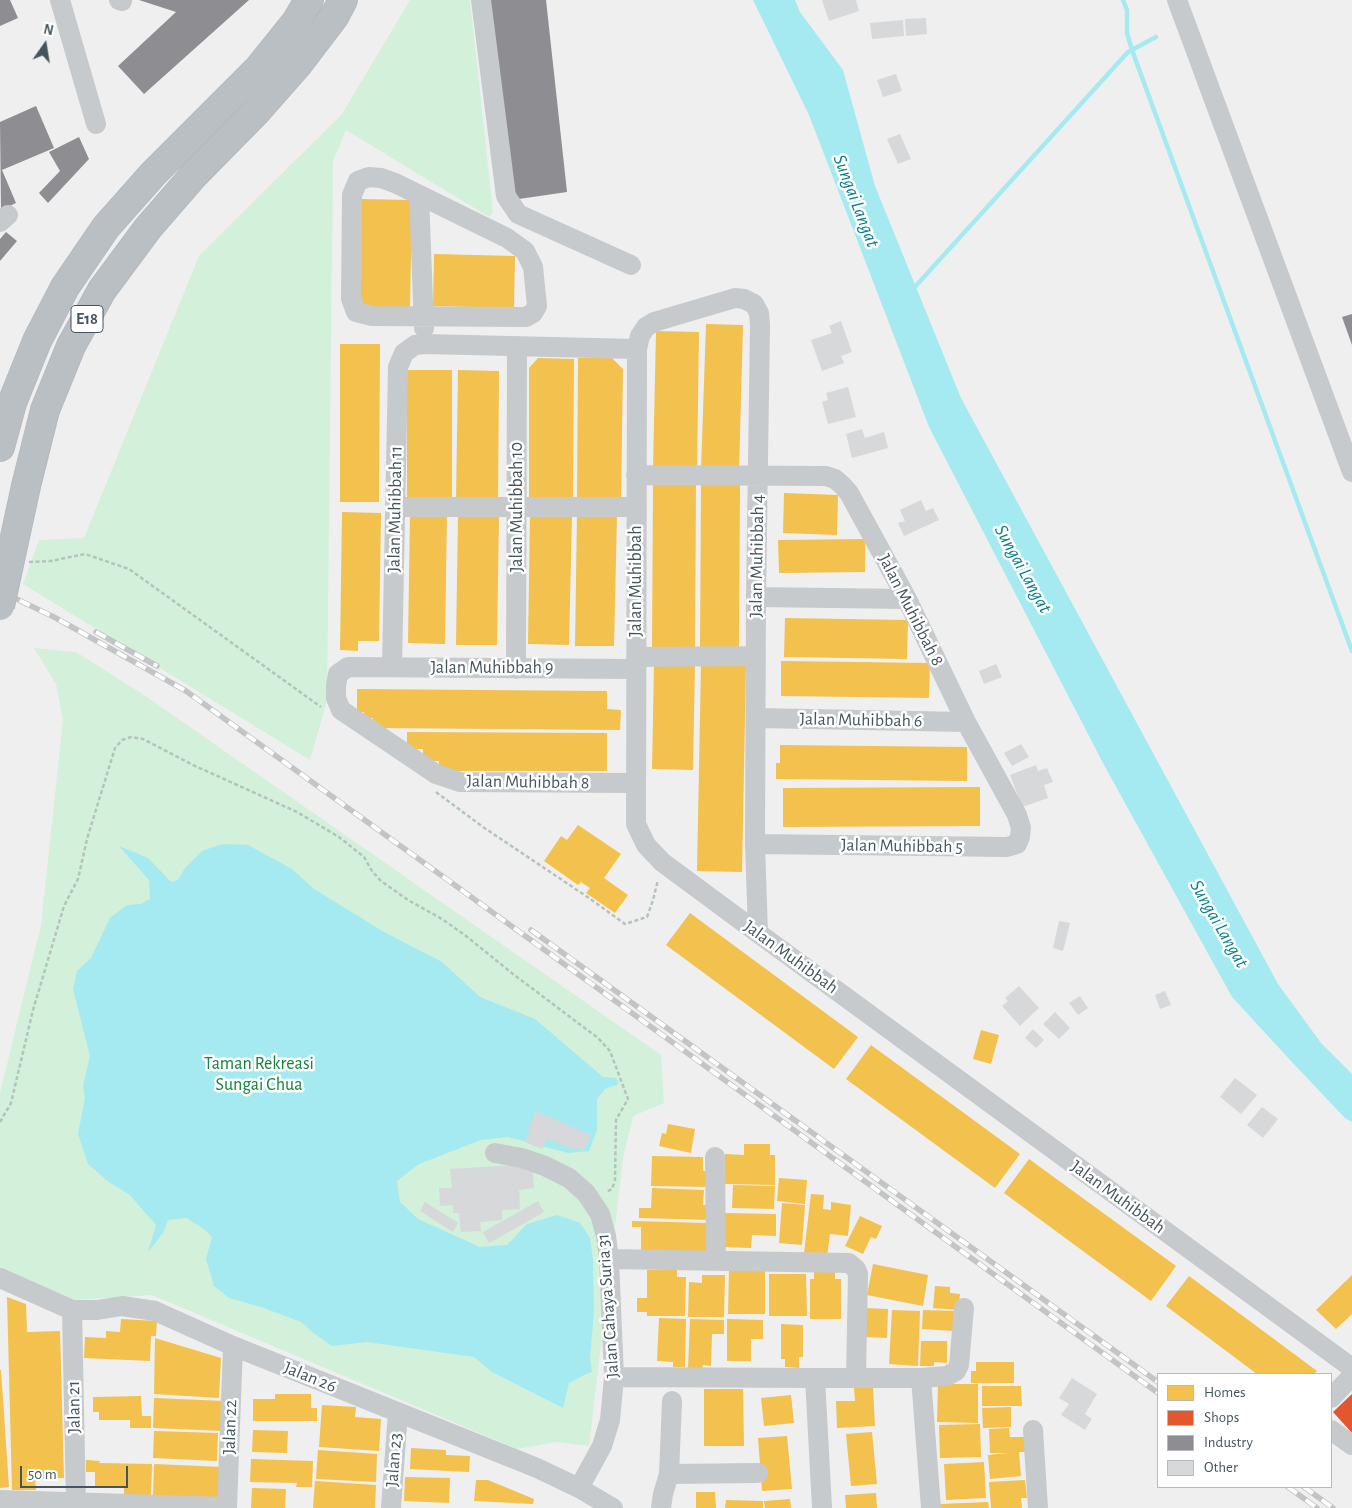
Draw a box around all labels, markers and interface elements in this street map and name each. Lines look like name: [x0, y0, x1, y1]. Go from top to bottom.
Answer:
north arrow: [20, 20, 70, 70]
text: N: [42, 22, 55, 38]
water label: Sungai Langat: [828, 151, 884, 251]
road number: E18: [71, 306, 103, 332]
street label: Jalan Muhibbah 10: [506, 442, 528, 572]
street label: Jalan Muhibbah 11: [383, 445, 407, 573]
street label: Jalan Muhibbah 4: [745, 494, 769, 618]
water label: Sungai Langat: [989, 521, 1057, 617]
street label: Jalan Muhibbah: [625, 525, 647, 637]
street label: Jalan Muhibbah 8: [874, 550, 948, 670]
street label: Jalan Muhibbah 9: [431, 657, 553, 679]
street label: Jalan Muhibbah 6: [799, 708, 923, 732]
street label: Jalan Muhibbah 8: [466, 770, 590, 794]
street label: Jalan Muhibbah 5: [841, 834, 963, 858]
water label: Sungai Langat: [1185, 876, 1253, 972]
street label: Jalan Muhibbah: [740, 916, 842, 998]
park label: Taman Rekreasi Sungai Chua: [204, 1053, 314, 1096]
street label: Jalan Muhibbah: [1067, 1156, 1169, 1238]
street label: Jalan Cahaya Suria 31: [592, 1233, 624, 1379]
street label: Jalan 26: [280, 1357, 340, 1397]
legend: [1157, 1373, 1332, 1488]
street label: Jalan 21: [63, 1380, 85, 1434]
text: Homes: [1204, 1385, 1246, 1400]
street label: Jalan 22: [218, 1399, 242, 1455]
text: Shops: [1204, 1410, 1239, 1425]
street label: Jalan 23: [381, 1432, 407, 1488]
text: Industry: [1204, 1435, 1253, 1450]
scale bar: [22, 1456, 130, 1488]
text: Other: [1204, 1460, 1238, 1475]
text: 50 m: [28, 1467, 57, 1482]

